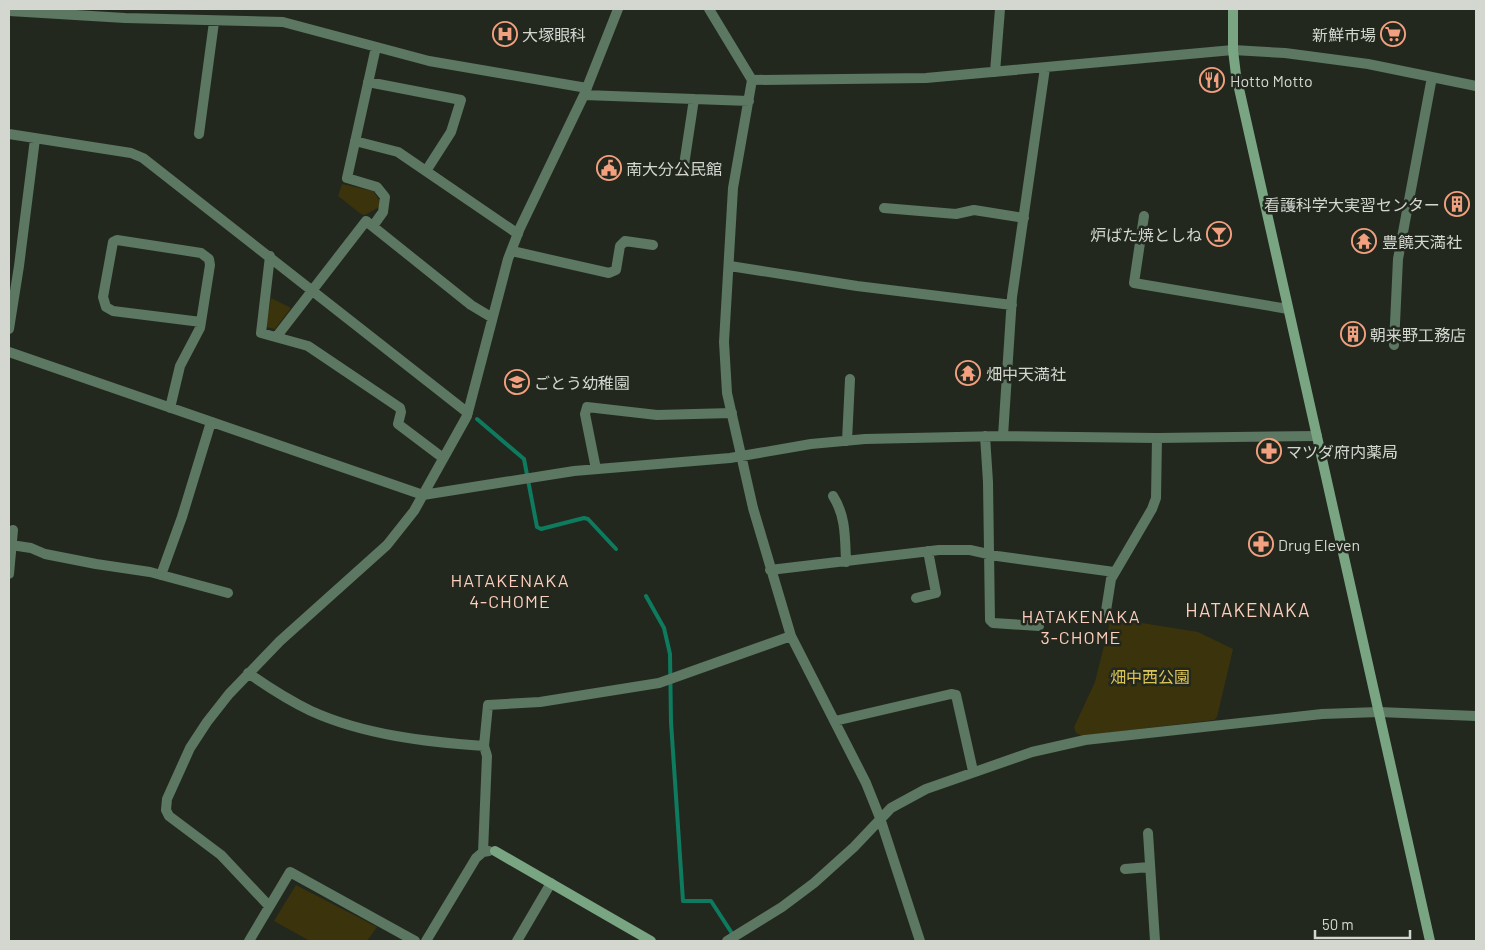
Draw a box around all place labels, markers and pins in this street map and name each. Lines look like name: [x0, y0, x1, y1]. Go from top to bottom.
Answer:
hospital icon: 大塚眼科: [492, 21, 518, 47]
supermarket icon: 新鮮市場: [1380, 21, 1406, 47]
place label: 大塚眼科: [522, 25, 586, 44]
place label: 新鮮市場: [1312, 25, 1376, 44]
restaurant icon: Hotto Motto: [1199, 67, 1225, 93]
place label: Hotto Motto: [1230, 71, 1313, 90]
public building icon: 南大分公民館: [596, 155, 622, 181]
place label: 南大分公民館: [626, 159, 722, 178]
building icon: 看護科学大実習センター: [1444, 191, 1470, 217]
place label: 看護科学大実習センター: [1264, 195, 1440, 214]
bar icon: 炉ばた焼としね: [1206, 221, 1232, 247]
place label: 炉ばた焼としね: [1090, 225, 1202, 244]
temple icon: 豊饒天満社: [1351, 228, 1377, 254]
place label: 豊饒天満社: [1382, 232, 1462, 251]
building icon: 朝来野工務店: [1340, 321, 1366, 347]
place label: 朝来野工務店: [1370, 325, 1466, 344]
temple icon: 畑中天満社: [955, 360, 981, 386]
place label: 畑中天満社: [986, 364, 1066, 383]
school or university icon: ごとう幼稚園: [504, 369, 530, 395]
place label: ごとう幼稚園: [534, 373, 630, 392]
pharmacy icon: マツダ府内薬局: [1256, 438, 1282, 464]
place label: マツダ府内薬局: [1286, 442, 1398, 461]
pharmacy icon: Drug Eleven: [1248, 531, 1274, 557]
place label: Drug Eleven: [1278, 535, 1360, 554]

